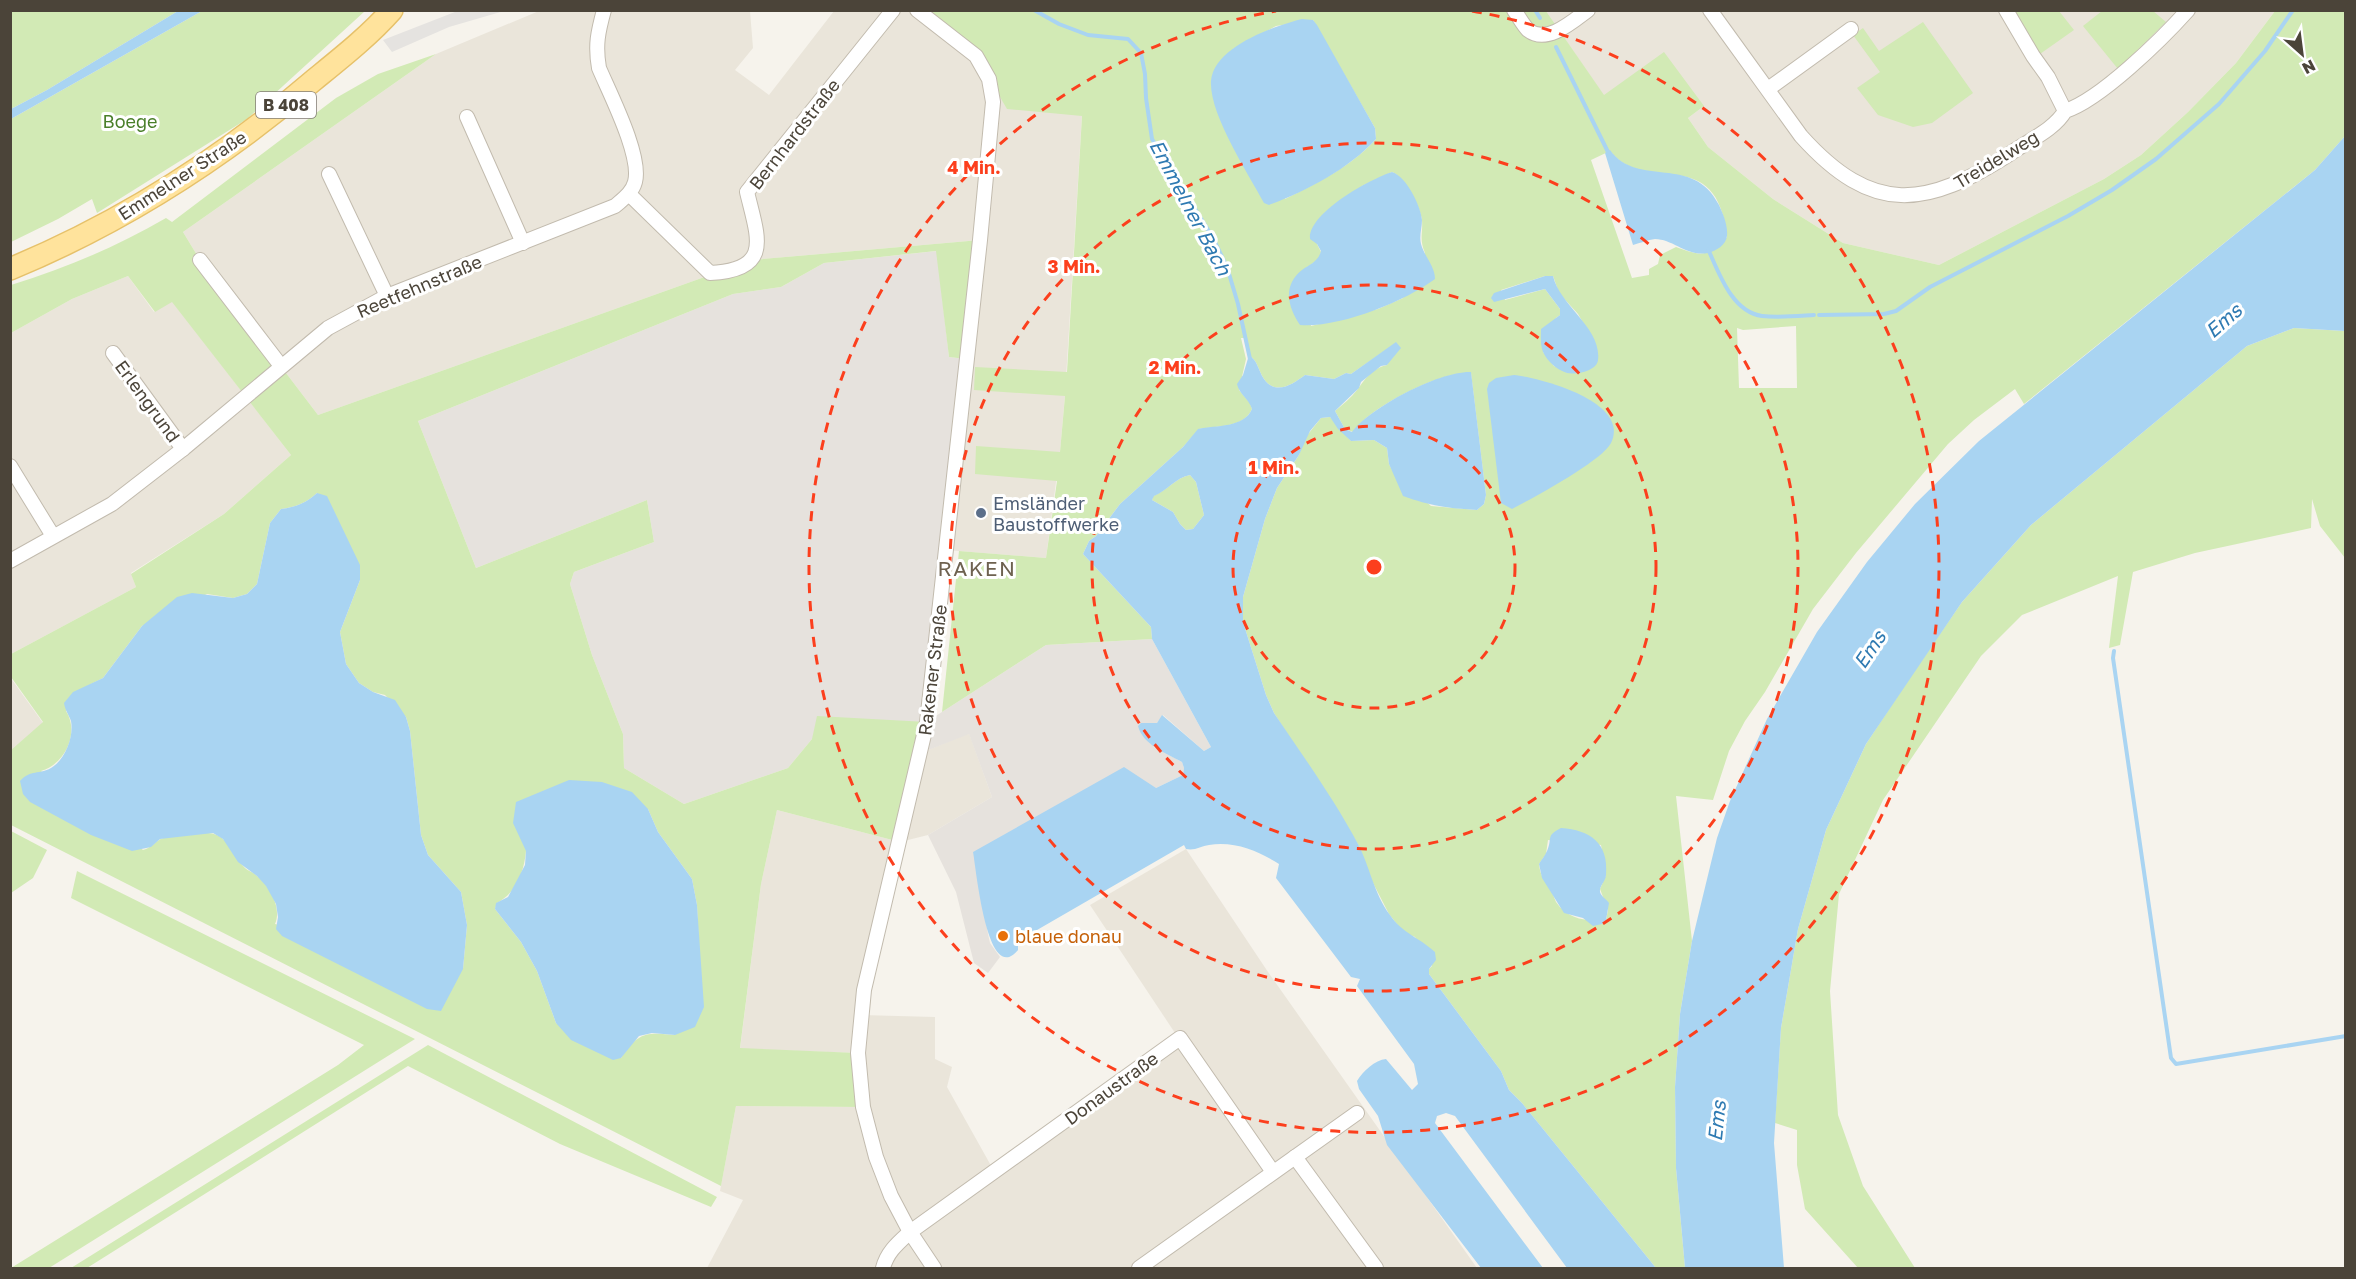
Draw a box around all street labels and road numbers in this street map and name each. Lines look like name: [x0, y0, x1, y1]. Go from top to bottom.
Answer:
street label: Bernhardstraße: [744, 74, 844, 194]
road number: B 408: [256, 92, 316, 118]
street label: Emmelner Straße: [114, 125, 250, 225]
street label: Treidelweg: [1950, 125, 2042, 193]
street label: Reetfehnstraße: [353, 250, 485, 322]
street label: Erlengrund: [111, 356, 185, 446]
street label: Rakener Straße: [913, 603, 951, 737]
street label: Donaustraße: [1060, 1047, 1162, 1129]

